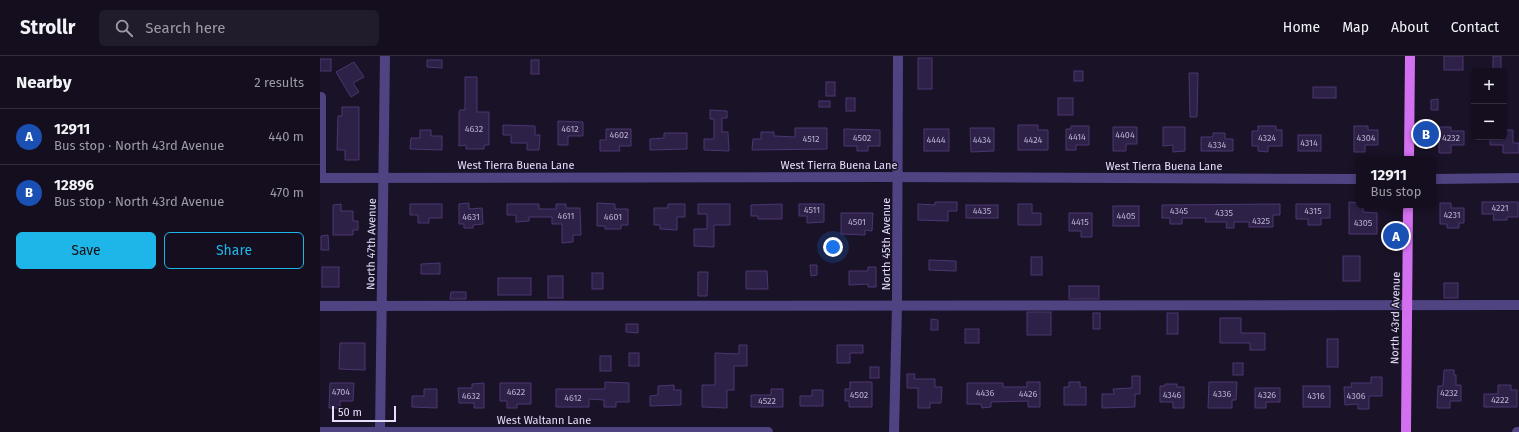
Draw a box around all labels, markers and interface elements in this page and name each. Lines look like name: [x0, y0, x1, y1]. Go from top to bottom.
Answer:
search box: [99, 10, 379, 46]
text: Strollr: [20, 16, 75, 39]
icon: search: [113, 17, 135, 39]
text: Search here: [145, 19, 225, 37]
text: Home: [1283, 19, 1320, 36]
text: Map: [1342, 19, 1369, 36]
text: About: [1391, 19, 1429, 36]
text: Contact: [1451, 19, 1499, 36]
map controls: [1471, 68, 1507, 140]
button: +: [1471, 68, 1507, 104]
text: Nearby: [16, 72, 71, 93]
text: 2 results: [254, 75, 304, 90]
button: −: [1471, 104, 1507, 140]
pin: B: [1413, 119, 1439, 149]
text: 12911: [54, 120, 90, 138]
house number: 4632: [465, 124, 483, 134]
house number: 4612: [561, 124, 579, 134]
text: A: [25, 129, 33, 144]
text: 440 m: [268, 129, 304, 144]
house number: 4602: [610, 130, 628, 140]
house number: 4404: [1115, 130, 1135, 140]
house number: 4414: [1068, 132, 1086, 142]
house number: 4502: [853, 133, 871, 143]
house number: 4324: [1258, 133, 1276, 143]
house number: 4304: [1357, 133, 1376, 143]
house number: 4232: [1442, 133, 1460, 143]
house number: 4512: [802, 134, 820, 144]
house number: 4444: [926, 135, 946, 145]
house number: 4434: [973, 135, 992, 145]
house number: 4424: [1024, 135, 1042, 145]
text: Bus stop · North 43rd Avenue: [54, 138, 224, 153]
house number: 4314: [1300, 138, 1318, 148]
house number: 4334: [1208, 140, 1226, 150]
popup: [1356, 156, 1436, 208]
street label: West Tierra Buena Lane: [457, 159, 575, 172]
street label: West Tierra Buena Lane: [780, 159, 898, 172]
street label: West Tierra Buena Lane: [1105, 160, 1223, 173]
text: 12911: [1371, 166, 1407, 184]
text: 12896: [54, 176, 94, 194]
text: Bus stop: [1371, 184, 1421, 199]
text: B: [25, 185, 33, 200]
text: 470 m: [270, 185, 304, 200]
text: Bus stop · North 43rd Avenue: [54, 194, 224, 209]
street label: North 47th Avenue: [364, 198, 379, 290]
street label: North 45th Avenue: [880, 198, 893, 290]
house number: 4221: [1491, 203, 1509, 213]
house number: 4511: [804, 205, 820, 215]
house number: 4435: [973, 206, 992, 216]
house number: 4345: [1170, 206, 1189, 216]
house number: 4315: [1304, 206, 1322, 216]
house number: 4335: [1215, 208, 1234, 218]
house number: 4231: [1443, 210, 1461, 220]
house number: 4611: [558, 211, 574, 221]
house number: 4405: [1116, 211, 1136, 221]
house number: 4631: [462, 212, 480, 222]
house number: 4601: [604, 212, 622, 222]
house number: 4325: [1252, 216, 1270, 226]
house number: 4501: [848, 217, 866, 227]
house number: 4415: [1071, 217, 1089, 227]
house number: 4305: [1354, 218, 1373, 228]
pin: A: [1383, 221, 1409, 251]
button: Save: [16, 232, 156, 269]
button: Share: [164, 232, 304, 269]
your location: [823, 237, 843, 257]
street label: North 43rd Avenue: [1388, 272, 1403, 364]
house number: 4704: [332, 387, 350, 397]
house number: 4622: [507, 387, 525, 397]
house number: 4436: [976, 388, 995, 398]
house number: 4232: [1440, 388, 1458, 398]
house number: 4426: [1019, 389, 1038, 399]
house number: 4336: [1213, 389, 1231, 399]
house number: 4502: [850, 390, 868, 400]
house number: 4346: [1163, 390, 1182, 400]
house number: 4326: [1258, 390, 1276, 400]
house number: 4632: [462, 391, 480, 401]
house number: 4316: [1307, 391, 1325, 401]
house number: 4306: [1347, 391, 1366, 401]
house number: 4612: [564, 393, 582, 403]
house number: 4222: [1491, 395, 1509, 405]
house number: 4522: [758, 396, 776, 406]
scale bar: [332, 404, 396, 423]
text: 50 m: [338, 406, 362, 419]
street label: West Waltann Lane: [497, 414, 591, 427]

